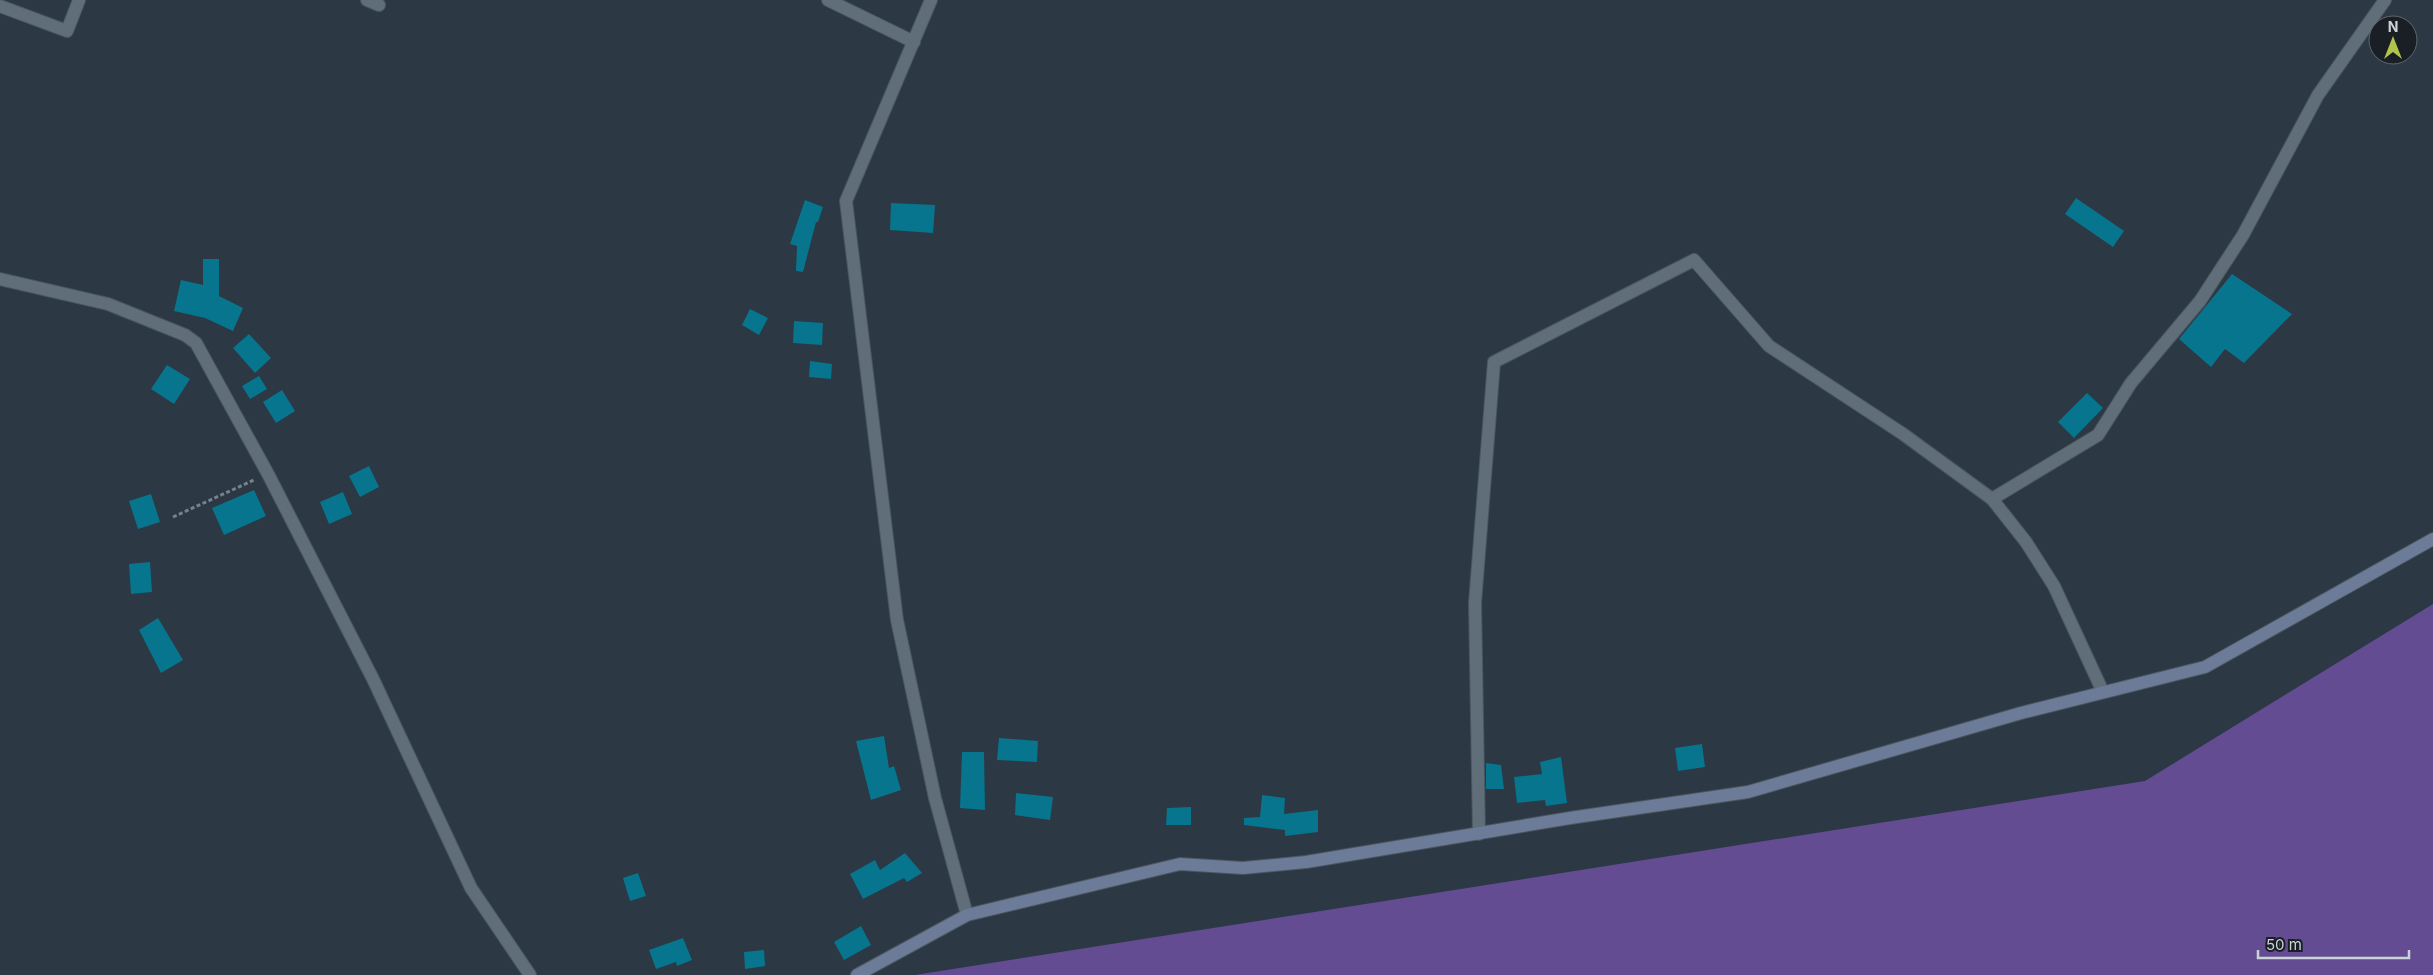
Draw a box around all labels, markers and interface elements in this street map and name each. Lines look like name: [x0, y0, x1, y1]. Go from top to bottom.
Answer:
north arrow: [2368, 15, 2418, 65]
text: N: [2388, 18, 2398, 35]
scale bar: [2258, 928, 2409, 960]
text: 50 m: [2266, 935, 2302, 954]

